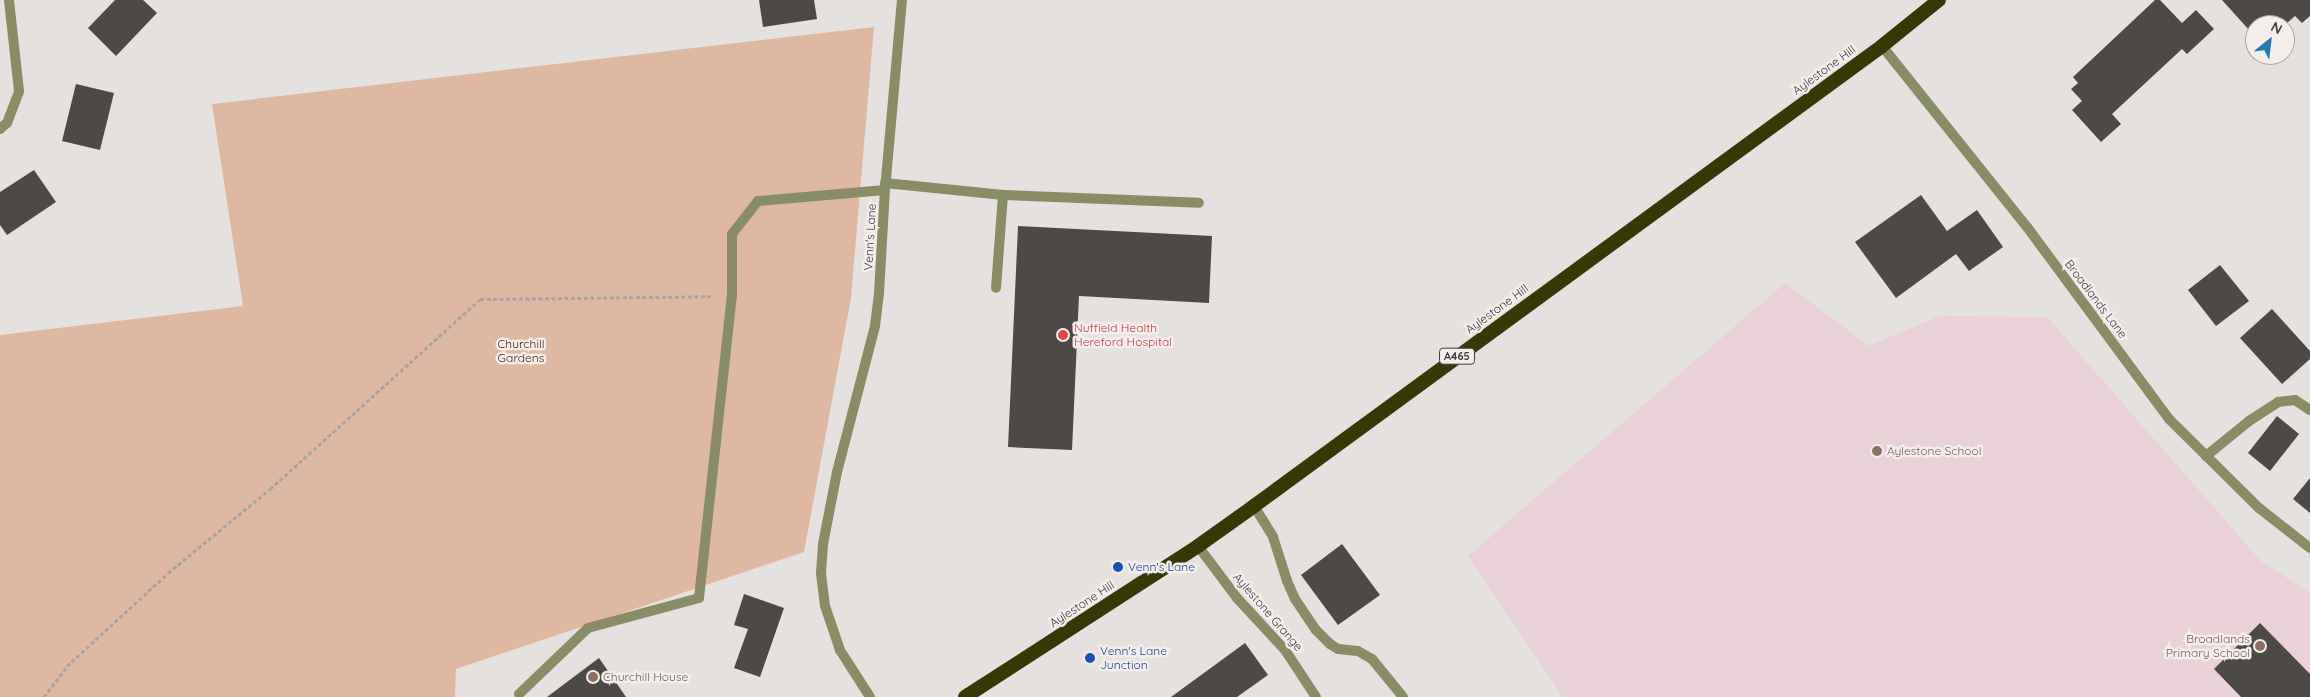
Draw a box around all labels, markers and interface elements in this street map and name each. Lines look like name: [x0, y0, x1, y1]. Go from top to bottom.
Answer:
north arrow: [2245, 15, 2295, 65]
text: N: [2268, 17, 2286, 38]
street label: Aylestone Hill: [1790, 42, 1858, 98]
street label: Venn's Lane: [861, 203, 879, 271]
street label: Broadlands Lane: [2062, 257, 2130, 341]
street label: Aylestone Hill: [1463, 281, 1531, 337]
place label: Nuffield Health Hereford Hospital: [1074, 321, 1172, 349]
marker: Nuffield Health Hereford Hospital: [1056, 328, 1070, 342]
park label: Churchill Gardens: [498, 337, 544, 365]
road number: A465: [1438, 348, 1476, 364]
place label: Aylestone School: [1887, 444, 1982, 458]
marker: Aylestone School: [1871, 445, 1883, 457]
place label: Venn's Lane: [1128, 560, 1195, 574]
marker: Venn's Lane: [1112, 561, 1124, 573]
street label: Aylestone Grange: [1230, 570, 1306, 654]
street label: Aylestone Hill: [1047, 578, 1117, 630]
place label: Broadlands Primary School: [2166, 632, 2250, 660]
marker: Broadlands Primary School: [2254, 640, 2266, 652]
place label: Venn's Lane Junction: [1100, 644, 1167, 672]
marker: Venn's Lane Junction: [1084, 652, 1096, 664]
place label: Churchill House: [603, 670, 688, 684]
marker: Churchill House: [587, 671, 599, 683]

